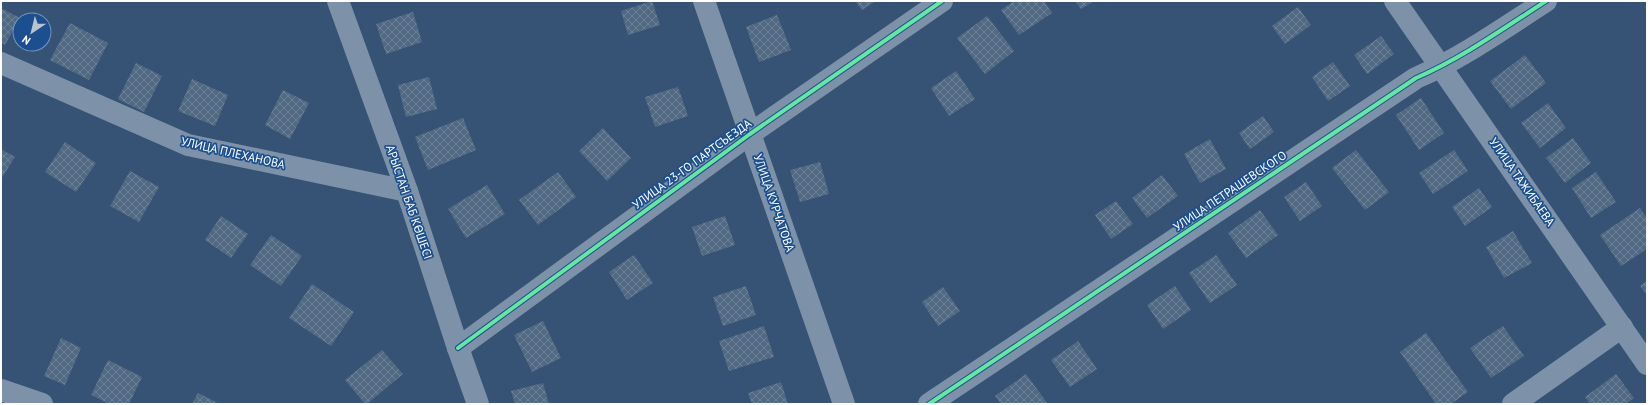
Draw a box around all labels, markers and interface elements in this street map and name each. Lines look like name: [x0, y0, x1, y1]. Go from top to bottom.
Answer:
north arrow: [12, 12, 52, 52]
text: N: [19, 32, 33, 48]
street label: УЛИЦА 23-ГО ПАРТСЪЕЗДА: [629, 115, 754, 212]
street label: УЛИЦА ПЛЕХАНОВА: [180, 133, 287, 172]
street label: УЛИЦА ТАЖИБАЕВА: [1486, 135, 1558, 229]
street label: АРЫСТАН БАБ КӨШЕСІ: [383, 143, 436, 261]
street label: УЛИЦА ПЕТРАШЕВСКОГО: [1170, 147, 1289, 234]
street label: УЛИЦА КУРЧАТОВА: [751, 152, 798, 254]

